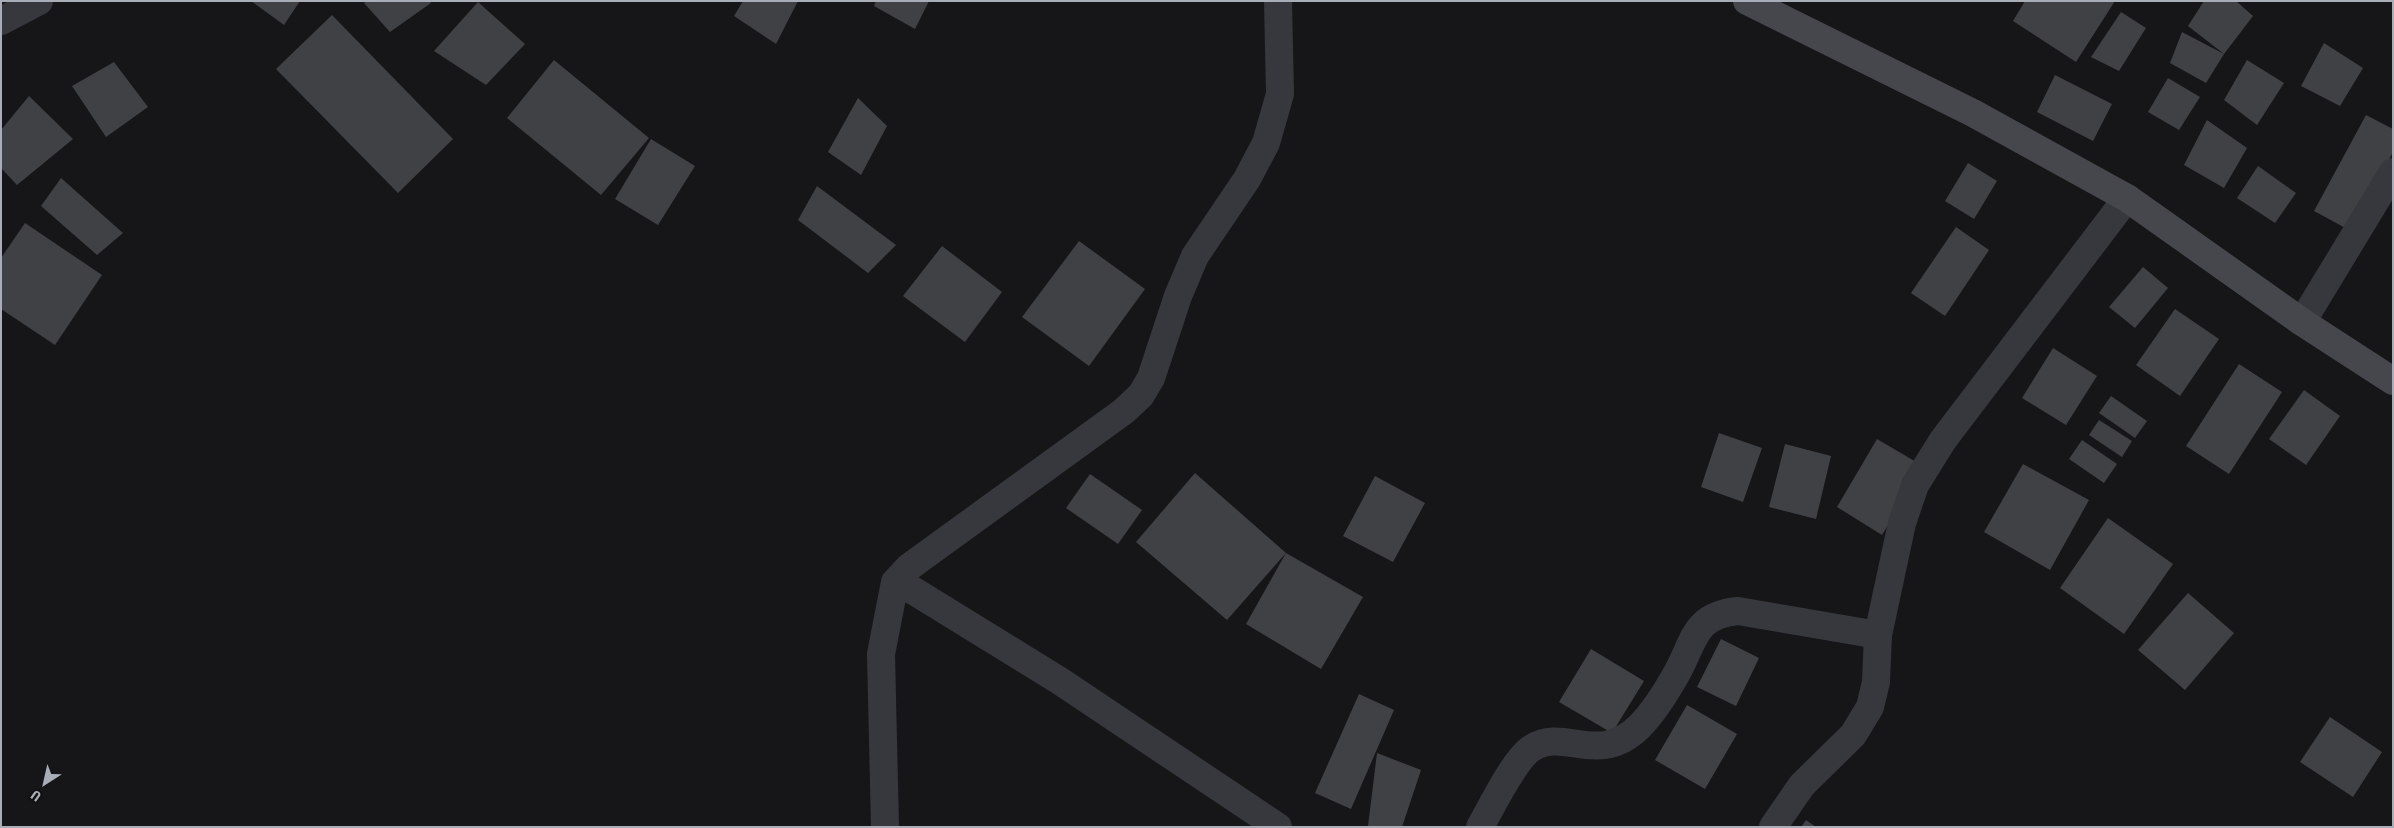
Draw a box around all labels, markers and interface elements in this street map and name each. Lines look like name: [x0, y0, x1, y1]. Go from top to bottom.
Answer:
north arrow: [20, 758, 70, 808]
text: U: [28, 786, 44, 805]

